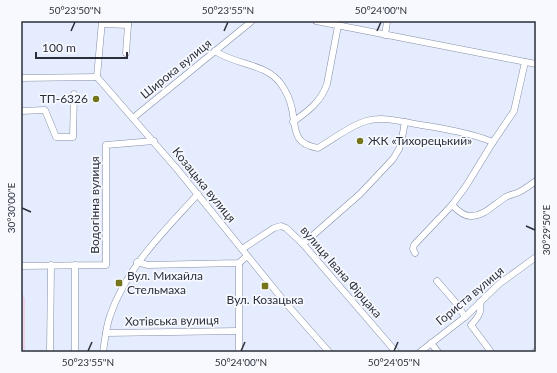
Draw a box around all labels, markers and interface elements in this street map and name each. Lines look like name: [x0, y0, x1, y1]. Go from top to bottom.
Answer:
text: 50°23'50"N: [49, 4, 101, 16]
text: 50°23'55"N: [202, 4, 254, 16]
text: 50°24'00"N: [355, 4, 407, 16]
scale bar: [36, 34, 127, 60]
street label: Широка вулиця: [137, 35, 214, 102]
text: 100 m: [42, 40, 76, 55]
place label: ТП-6326: [40, 91, 88, 106]
marker: ТП-6326: [91, 94, 101, 104]
place label: ЖК «Тихорецький»: [368, 133, 472, 148]
marker: ЖК «Тихорецький»: [355, 136, 365, 146]
street label: Козацька вулиця: [169, 144, 239, 225]
street label: Водогінна вулиця: [87, 156, 102, 254]
text: 30°30'00"E: [5, 183, 17, 233]
text: 30°29'50"E: [540, 205, 552, 255]
street label: вулиця Івана Фірцака: [297, 223, 385, 321]
street label: Гориста вулиця: [433, 263, 507, 328]
place label: Вул. Михайла Стельмаха: [127, 268, 203, 297]
marker: Вул. Михайла Стельмаха: [114, 278, 124, 288]
marker: Вул. Козацька: [260, 281, 270, 291]
place label: Вул. Козацька: [227, 292, 304, 307]
street label: Хотівська вулиця: [125, 312, 219, 329]
text: 50°23'55"N: [62, 356, 114, 368]
text: 50°24'00"N: [215, 356, 267, 368]
text: 50°24'05"N: [368, 356, 420, 368]

